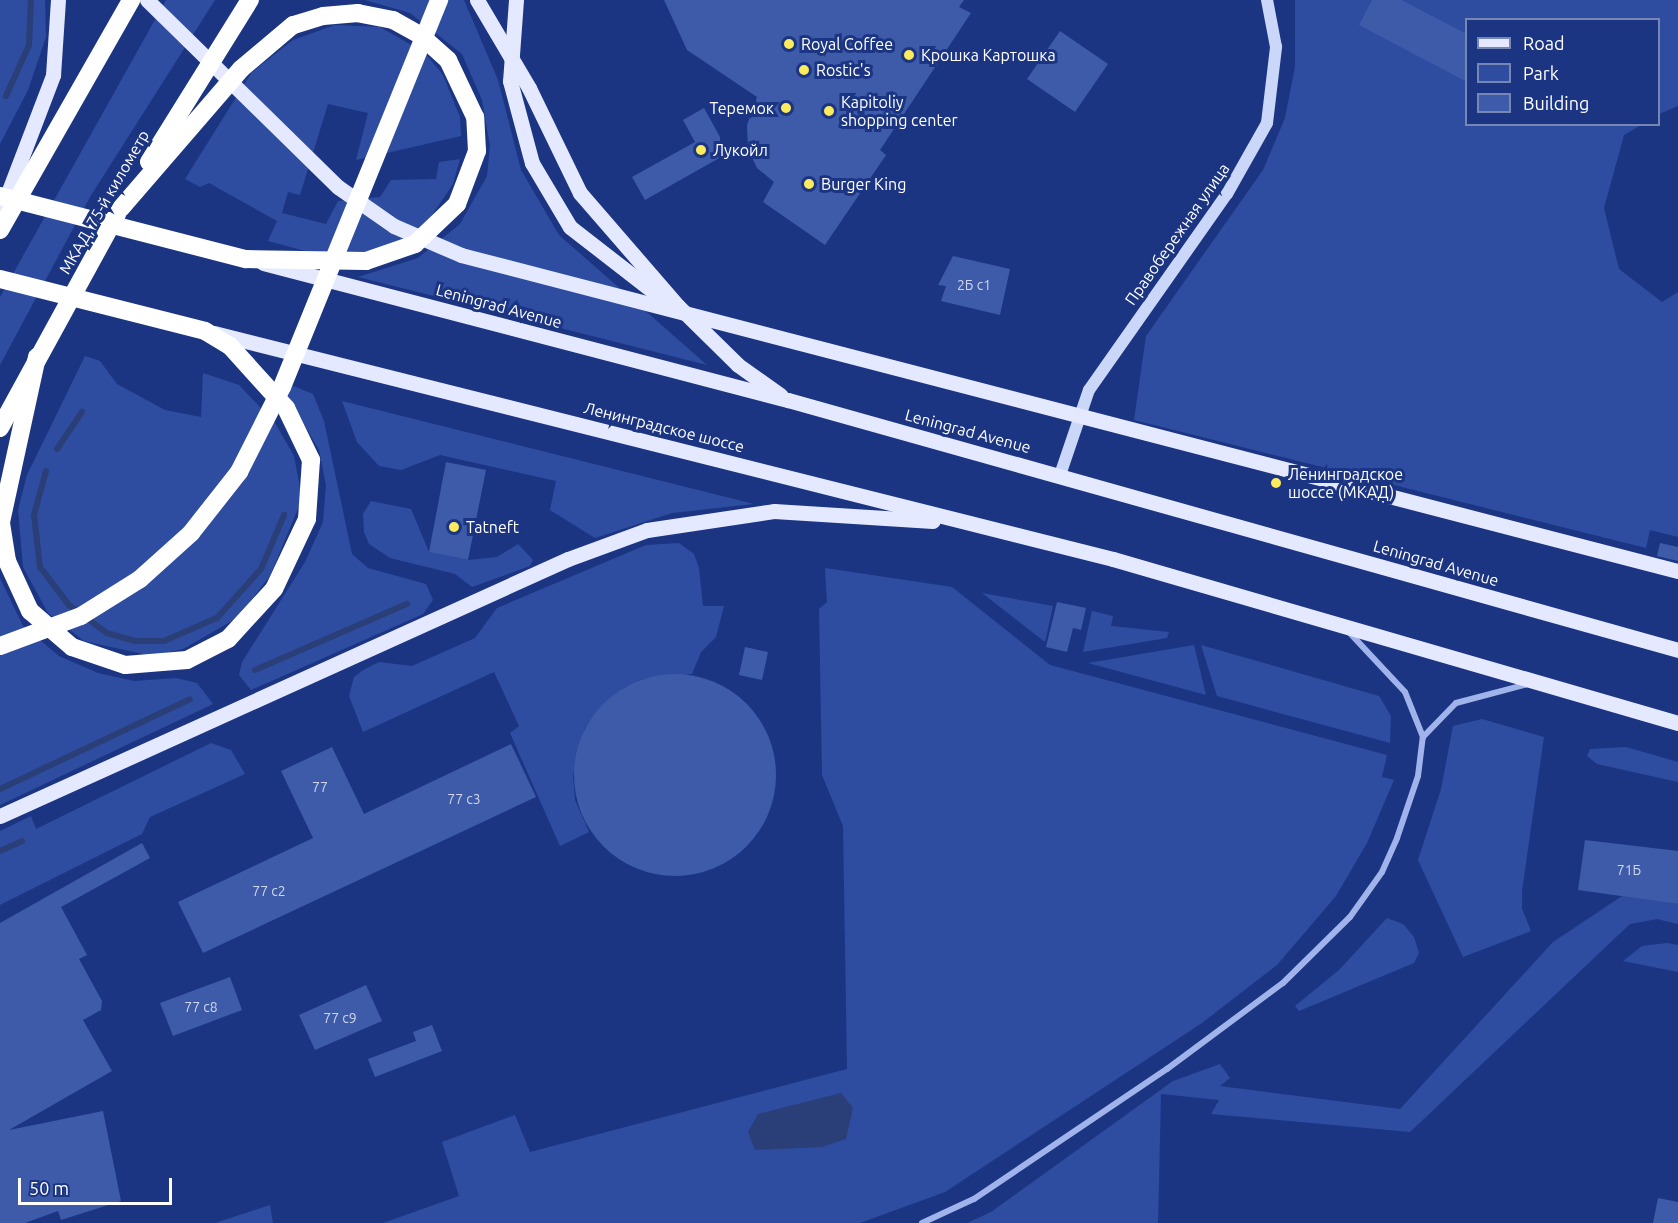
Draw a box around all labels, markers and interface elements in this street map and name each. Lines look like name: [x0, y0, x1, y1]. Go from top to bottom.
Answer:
legend: [1465, 18, 1660, 126]
text: Road: [1523, 33, 1565, 53]
place label: Royal Coffee: [801, 34, 893, 54]
marker: Royal Coffee: [782, 37, 796, 51]
place label: Крошка Картошка: [921, 45, 1056, 65]
marker: Крошка Картошка: [902, 48, 916, 62]
place label: Rostic's: [816, 60, 871, 80]
marker: Rostic's: [797, 63, 811, 77]
text: Park: [1523, 63, 1559, 83]
place label: Kapitoliy shopping center: [841, 92, 958, 130]
text: Building: [1523, 93, 1589, 113]
place label: Теремок: [710, 98, 774, 118]
marker: Теремок: [779, 101, 793, 115]
marker: Kapitoliy shopping center: [822, 104, 836, 118]
street label: МКАД, 75-й километр: [55, 127, 153, 277]
place label: Лукойл: [713, 140, 768, 160]
marker: Лукойл: [694, 143, 708, 157]
street label: Правобережная улица: [1121, 159, 1233, 309]
place label: Burger King: [821, 174, 906, 194]
marker: Burger King: [802, 177, 816, 191]
house number: 2Б с1: [957, 277, 991, 293]
street label: Leningrad Avenue: [434, 280, 564, 332]
street label: Ленинградское шоссе: [582, 398, 746, 456]
street label: Leningrad Avenue: [903, 405, 1033, 457]
place label: Ленинградское шоссе (МКАД): [1288, 464, 1403, 502]
marker: Ленинградское шоссе (МКАД): [1269, 476, 1283, 490]
place label: Tatneft: [466, 517, 519, 537]
marker: Tatneft: [447, 520, 461, 534]
street label: Leningrad Avenue: [1371, 536, 1501, 590]
house number: 77: [312, 779, 328, 795]
house number: 77 с3: [447, 791, 481, 807]
house number: 71Б: [1617, 862, 1641, 878]
house number: 77 с2: [252, 883, 286, 899]
house number: 77 с8: [184, 999, 218, 1015]
house number: 77 с9: [323, 1010, 357, 1026]
scale bar: [21, 1166, 176, 1204]
text: 50 m: [29, 1178, 69, 1198]

